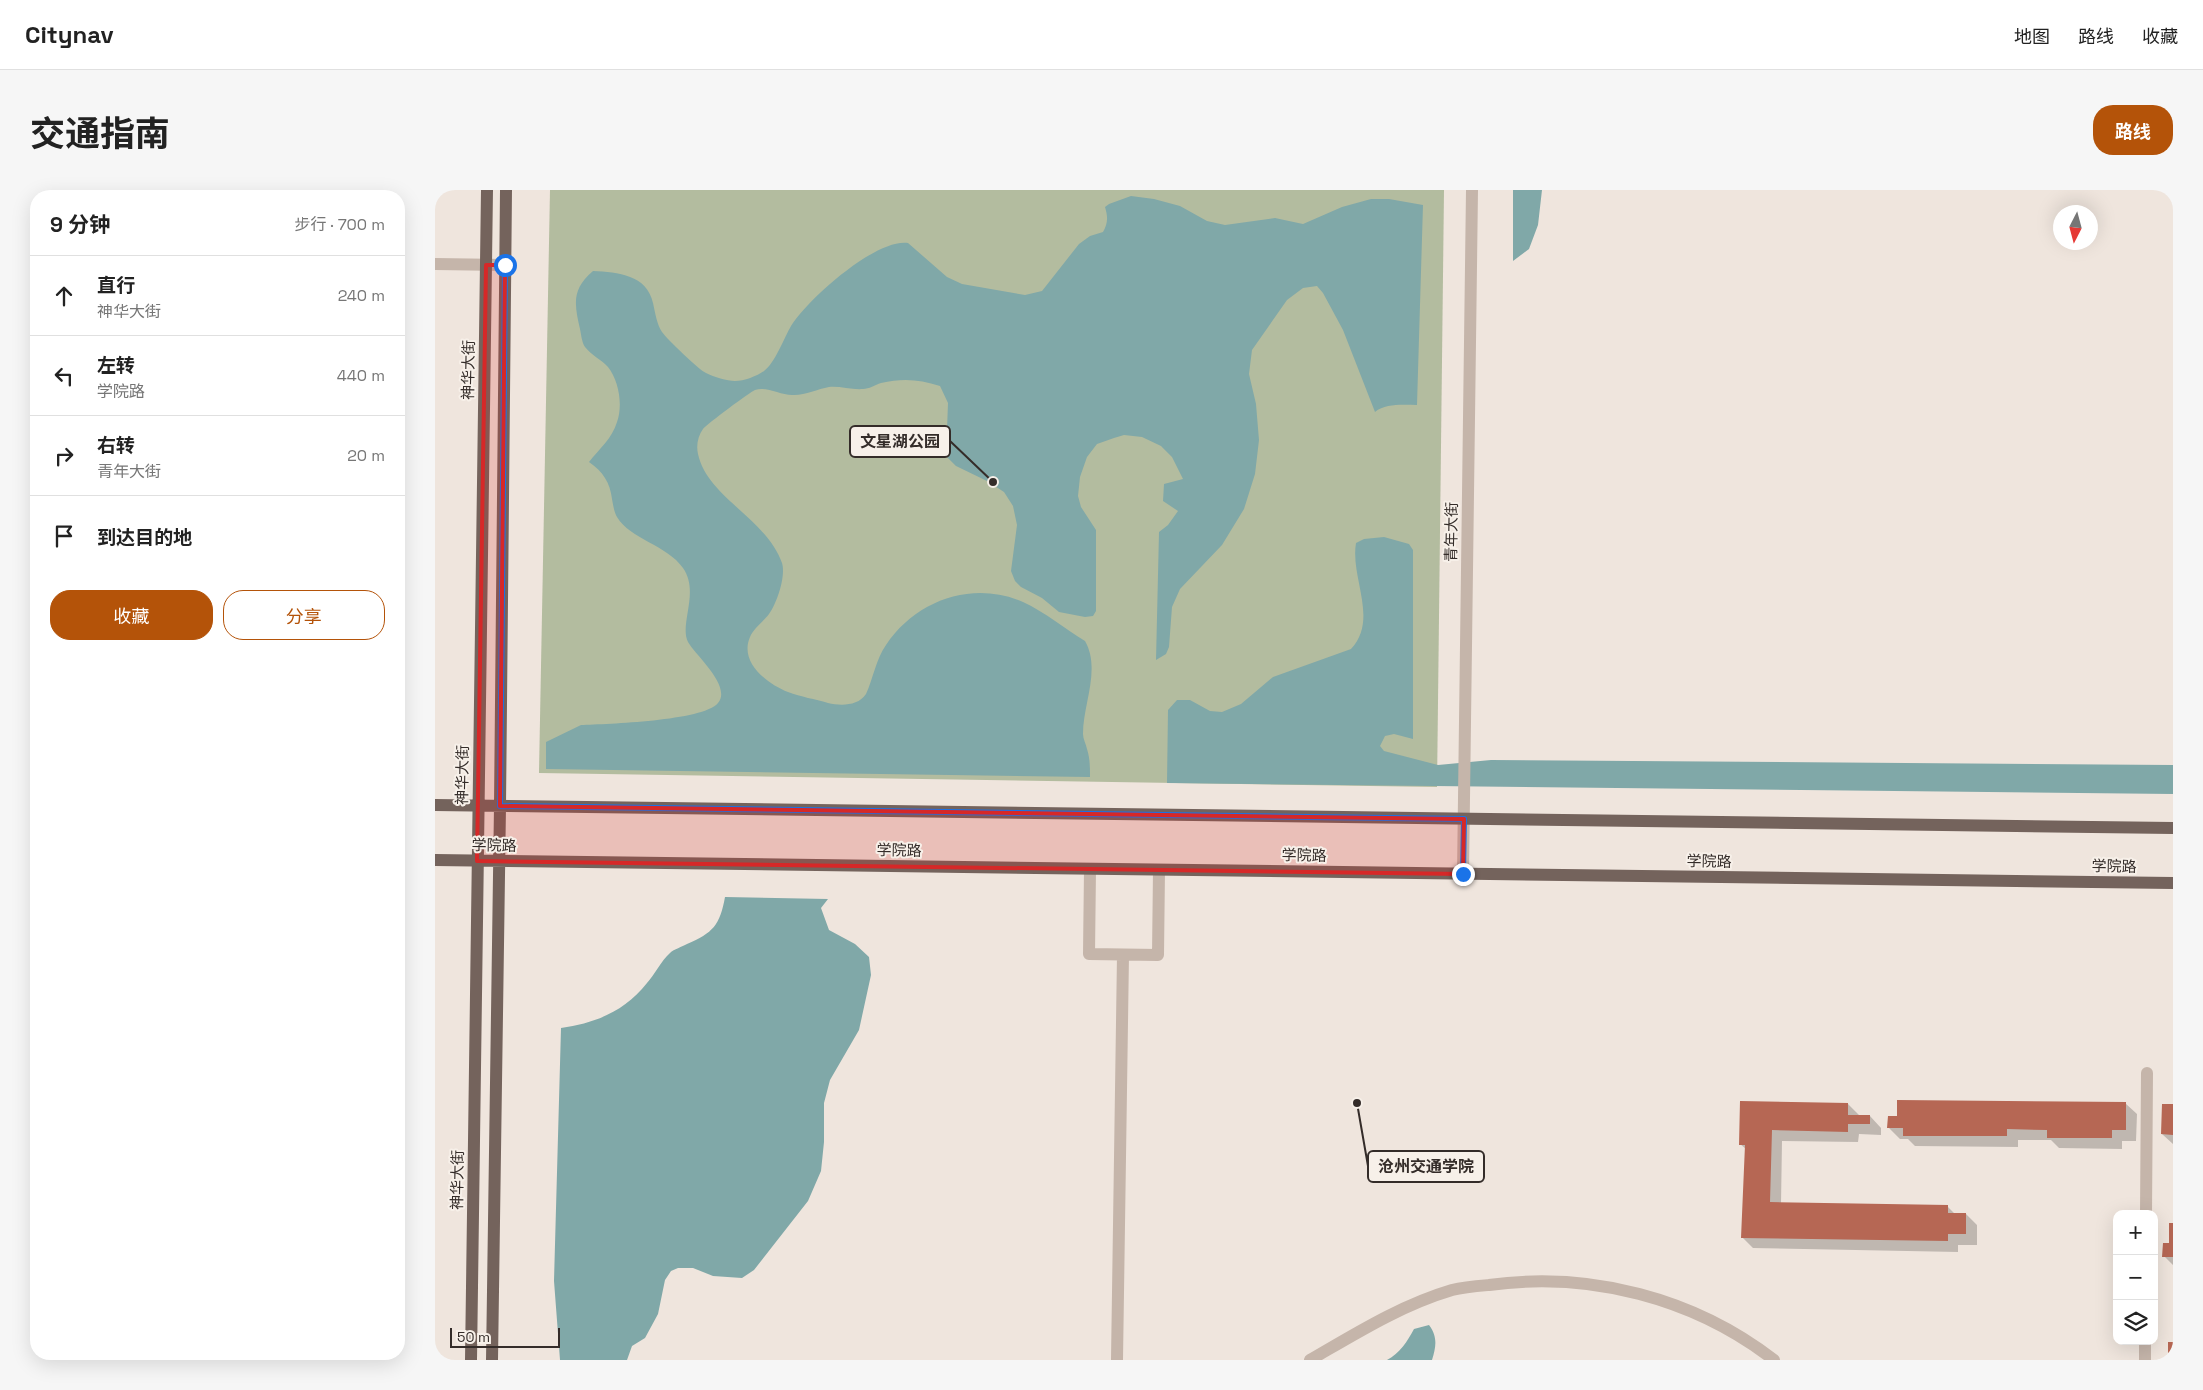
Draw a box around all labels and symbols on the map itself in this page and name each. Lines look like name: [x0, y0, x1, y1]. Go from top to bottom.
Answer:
north arrow: [2053, 205, 2098, 250]
route start: [494, 254, 517, 277]
street label: 神华大街: [458, 340, 478, 400]
callout: 文星湖公园: [850, 426, 950, 457]
text: 文星湖公园: [860, 431, 940, 452]
street label: 青年大街: [1441, 502, 1461, 562]
street label: 神华大街: [452, 745, 472, 805]
street label: 学院路: [471, 835, 517, 855]
street label: 学院路: [876, 840, 922, 860]
street label: 学院路: [1281, 845, 1327, 865]
street label: 学院路: [1686, 851, 1732, 871]
street label: 学院路: [2091, 856, 2137, 876]
route end: [1452, 863, 1475, 886]
street label: 神华大街: [447, 1150, 467, 1210]
callout: 沧州交通学院: [1368, 1151, 1484, 1182]
text: 沧州交通学院: [1378, 1156, 1474, 1177]
scale bar: [450, 1325, 560, 1348]

